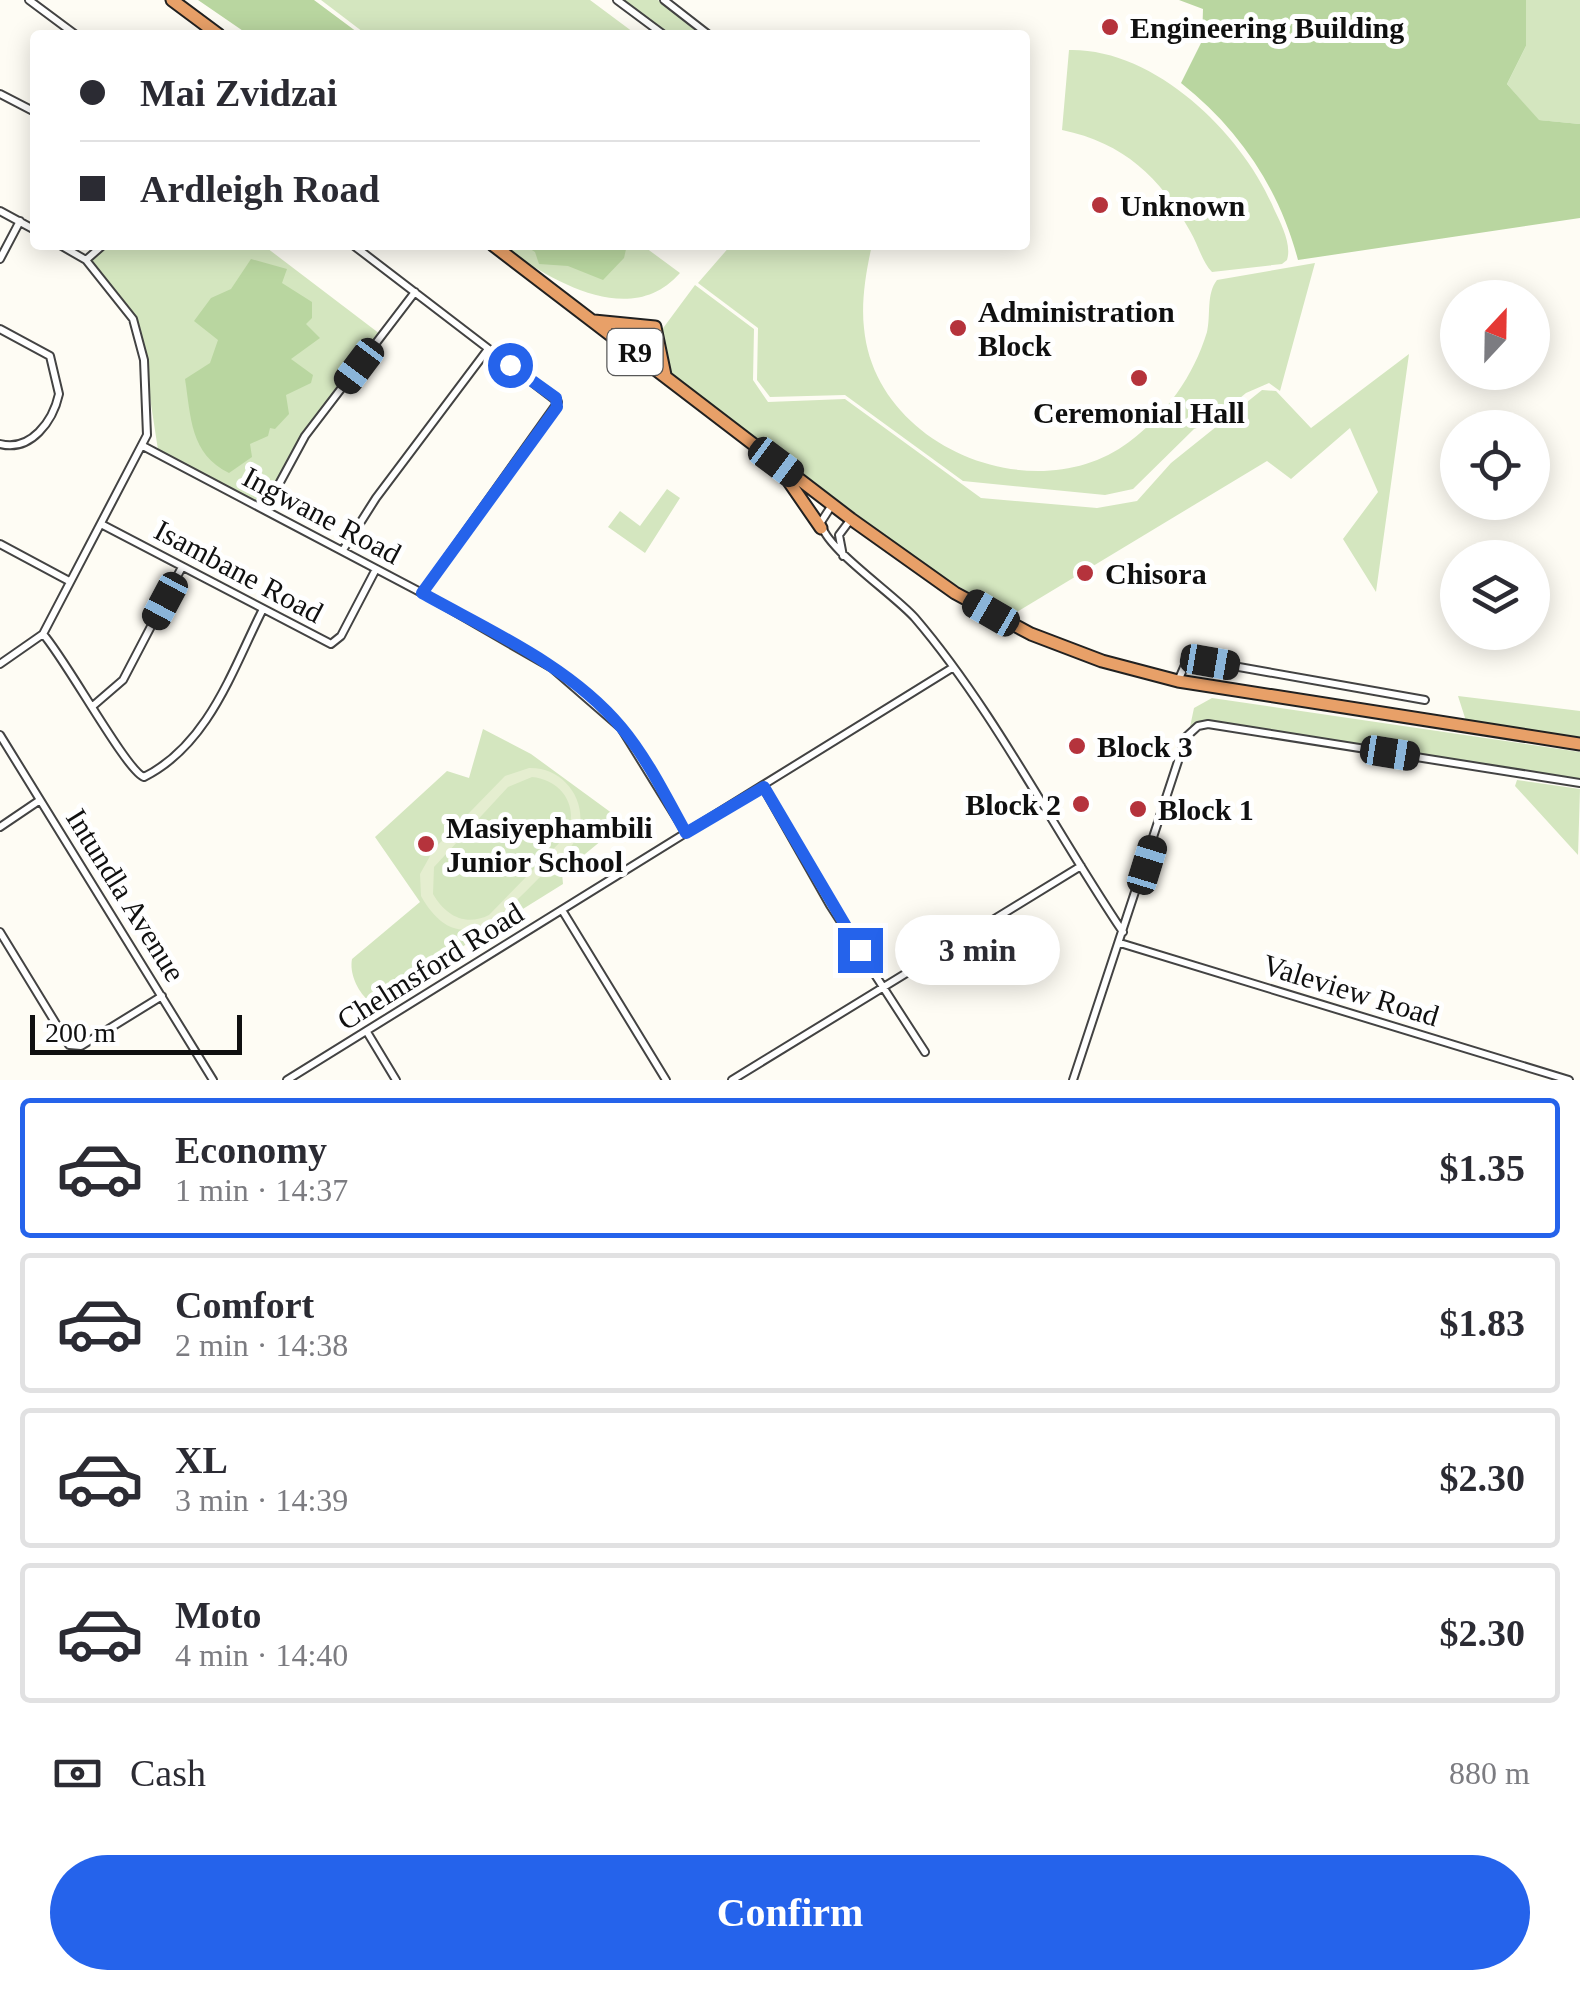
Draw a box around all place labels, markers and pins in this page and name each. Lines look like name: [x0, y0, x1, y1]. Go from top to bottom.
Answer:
place label: Engineering Building: [1130, 11, 1404, 44]
marker: Engineering Building: [1099, 16, 1121, 38]
place label: Unknown: [1120, 189, 1245, 222]
marker: Unknown: [1089, 194, 1111, 216]
place label: Administration Block: [978, 295, 1175, 362]
marker: Administration Block: [947, 317, 969, 339]
marker: Ceremonial Hall: [1128, 367, 1150, 389]
place label: Ceremonial Hall: [1033, 396, 1245, 429]
place label: Chisora: [1105, 557, 1207, 590]
marker: Chisora: [1074, 562, 1096, 584]
place label: Block 3: [1097, 730, 1193, 763]
marker: Block 3: [1066, 735, 1088, 757]
place label: Block 2: [965, 788, 1061, 821]
marker: Block 2: [1070, 793, 1092, 815]
place label: Block 1: [1158, 793, 1254, 826]
marker: Block 1: [1127, 798, 1149, 820]
place label: Masiyephambili Junior School: [446, 811, 653, 878]
marker: Masiyephambili Junior School: [415, 833, 437, 855]

